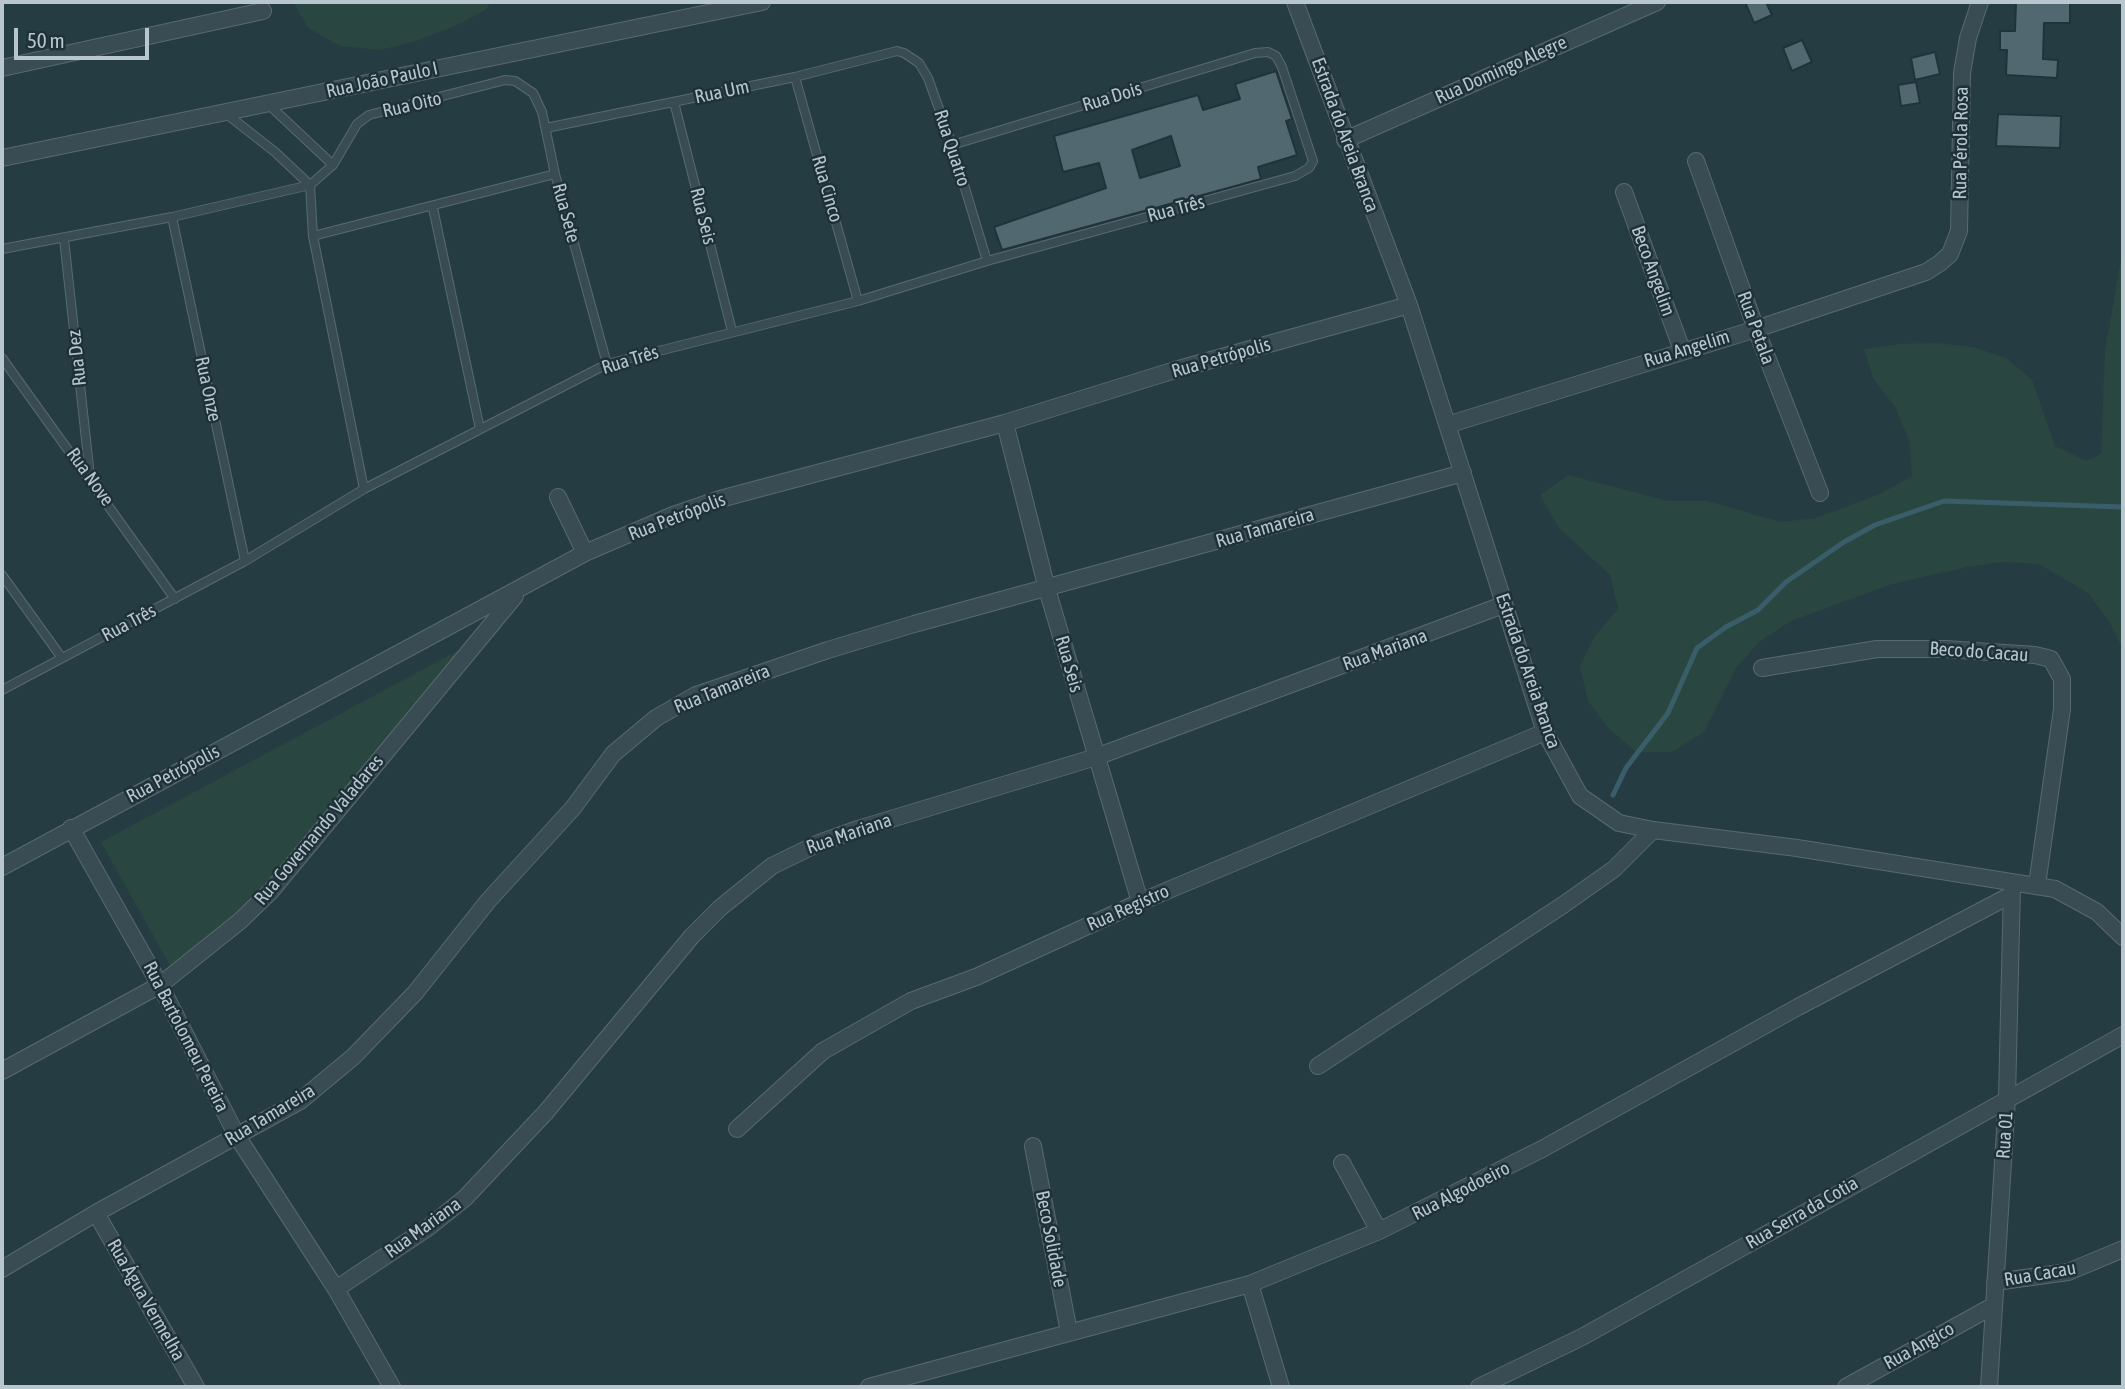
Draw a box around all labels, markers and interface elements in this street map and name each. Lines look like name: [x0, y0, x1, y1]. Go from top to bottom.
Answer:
scale bar: [18, 14, 152, 58]
text: 50 m: [27, 28, 65, 52]
street label: Rua Domingo Alegre: [1432, 31, 1570, 109]
street label: Estrada do Areia Branca: [1306, 55, 1384, 215]
street label: Rua João Paulo I: [324, 57, 440, 103]
street label: Rua Um: [693, 75, 751, 109]
street label: Rua Dois: [1080, 77, 1144, 117]
street label: Rua Pérola Rosa: [1949, 86, 1973, 200]
street label: Rua Oito: [380, 87, 444, 123]
street label: Rua Quatro: [929, 107, 975, 189]
street label: Rua Cinco: [807, 153, 847, 225]
street label: Rua Sete: [547, 181, 585, 245]
street label: Rua Seis: [685, 185, 721, 247]
street label: Rua Três: [1145, 190, 1207, 228]
street label: Beco Angelim: [1626, 223, 1680, 319]
street label: Rua Petala: [1732, 288, 1780, 368]
street label: Rua Angelim: [1642, 325, 1732, 373]
street label: Rua Dez: [63, 329, 91, 387]
street label: Rua Petrópolis: [1169, 333, 1273, 383]
street label: Rua Três: [599, 341, 661, 379]
street label: Rua Onze: [190, 354, 226, 424]
street label: Rua Nove: [61, 443, 119, 511]
street label: Rua Petrópolis: [625, 488, 729, 546]
street label: Rua Tamareira: [1213, 503, 1317, 553]
street label: Estrada do Areia Branca: [1491, 590, 1565, 752]
street label: Rua Três: [98, 599, 160, 647]
street label: Rua Mariana: [1340, 624, 1430, 676]
street label: Rua Seis: [1050, 633, 1088, 695]
street label: Beco do Cacau: [1929, 637, 2029, 667]
street label: Rua Tamareira: [671, 659, 773, 719]
street label: Rua Petrópolis: [123, 740, 223, 808]
street label: Rua Governando Valadares: [250, 750, 388, 910]
street label: Rua Mariana: [803, 809, 895, 859]
street label: Rua Registro: [1083, 880, 1173, 936]
street label: Rua Bartolomeu Pereira: [138, 958, 234, 1116]
street label: Rua Tamareira: [221, 1079, 319, 1151]
street label: Rua 01: [1992, 1110, 2018, 1160]
street label: Rua Algodoeiro: [1408, 1157, 1514, 1225]
street label: Rua Serra da Cotia: [1742, 1172, 1862, 1254]
street label: Beco Solidade: [1030, 1189, 1072, 1289]
street label: Rua Mariana: [380, 1193, 466, 1263]
street label: Rua Água Vermelha: [102, 1235, 190, 1365]
street label: Rua Cacau: [2002, 1256, 2078, 1292]
street label: Rua Angico: [1880, 1317, 1958, 1375]

